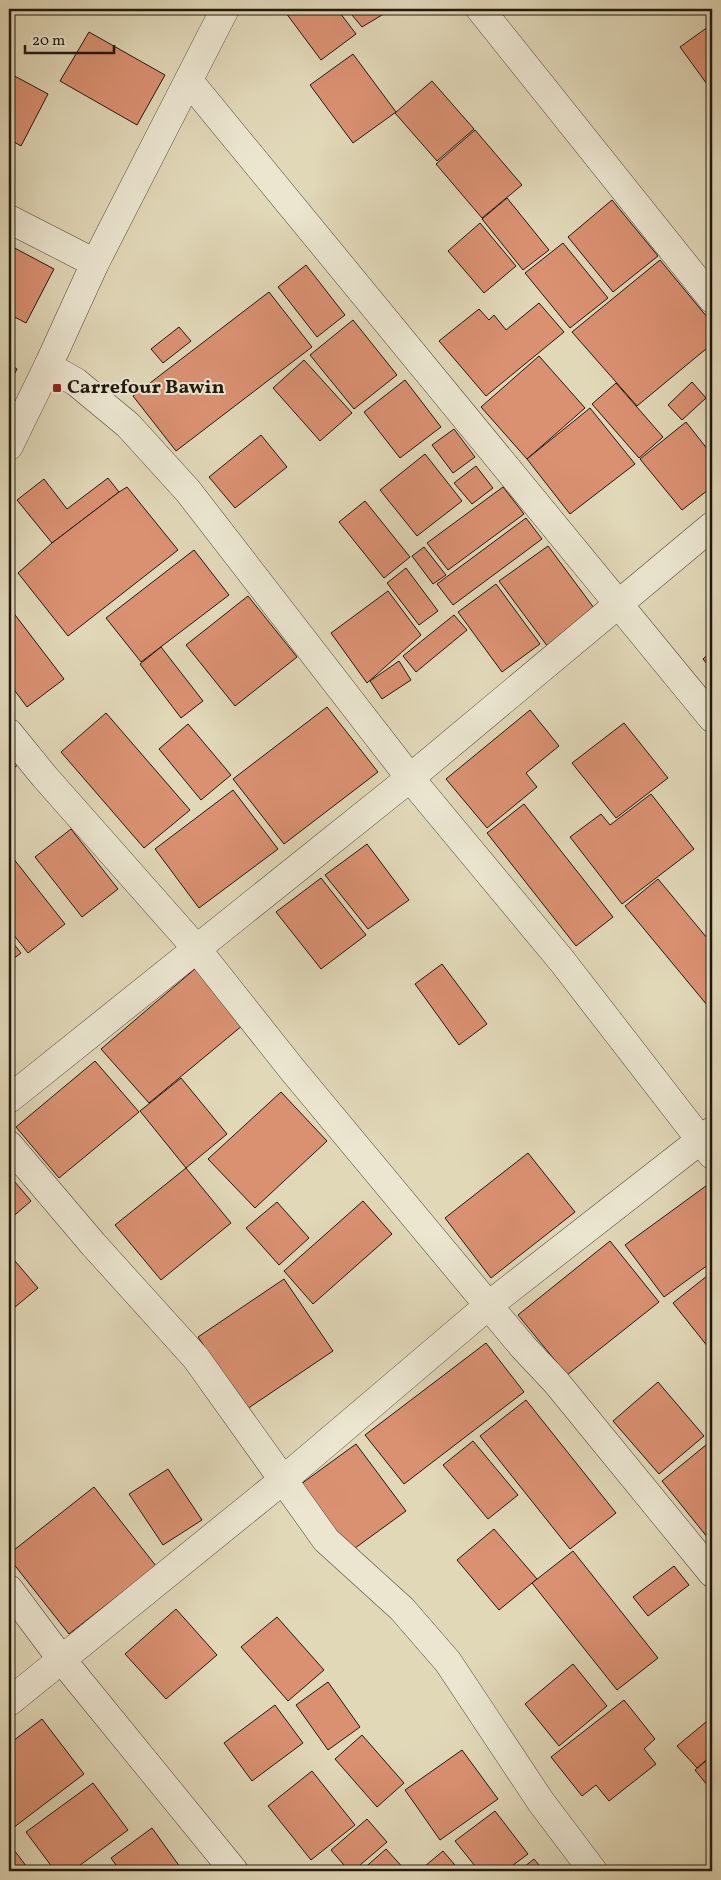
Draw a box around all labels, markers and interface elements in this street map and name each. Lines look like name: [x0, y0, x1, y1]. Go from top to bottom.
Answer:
scale bar: [25, 22, 114, 54]
text: 20 m: [32, 31, 65, 52]
place label: Carrefour Bawin: [67, 374, 225, 402]
marker: Carrefour Bawin: [51, 382, 63, 394]

